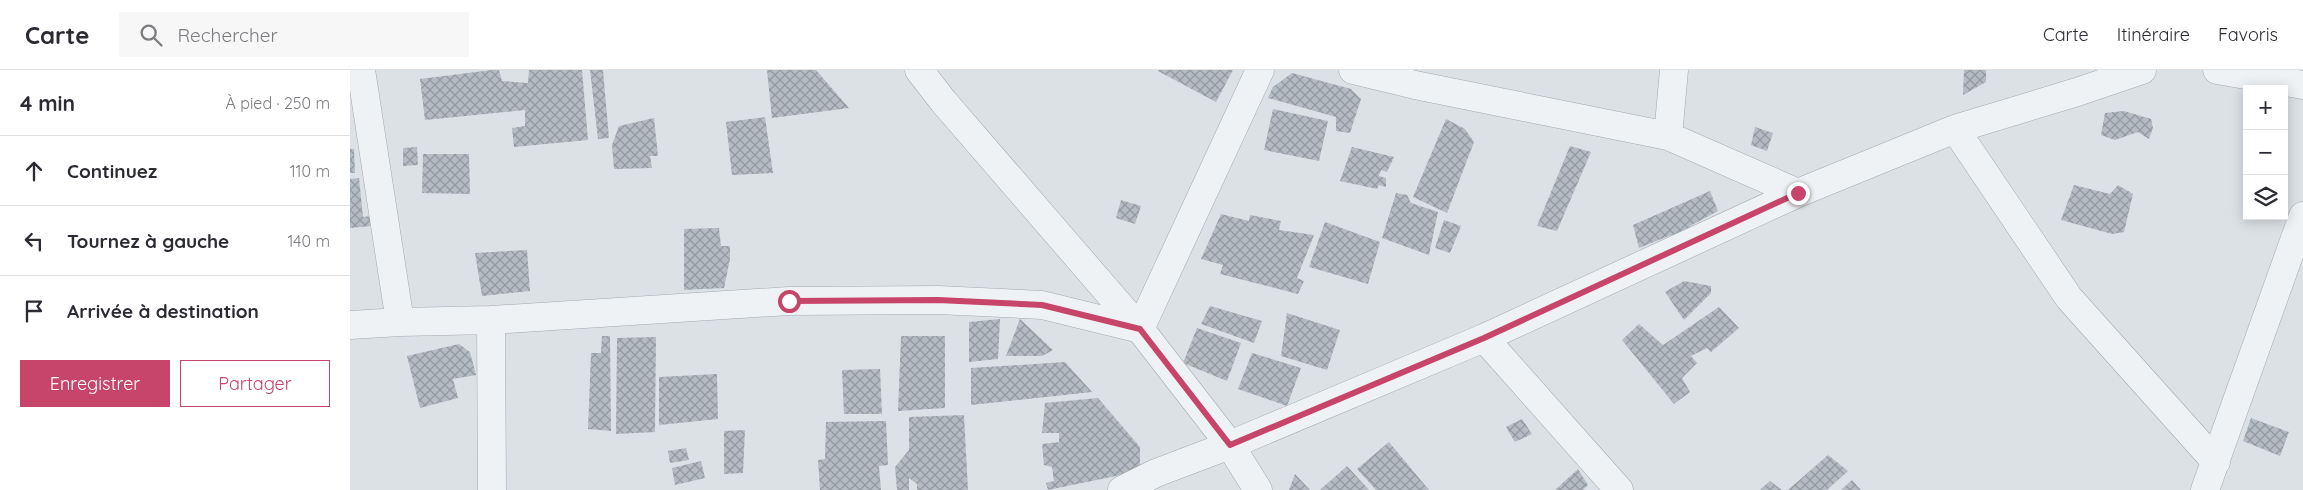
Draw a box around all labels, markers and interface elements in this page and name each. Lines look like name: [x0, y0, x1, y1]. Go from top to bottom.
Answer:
search box: [119, 12, 469, 57]
text: Carte: [25, 20, 89, 50]
icon: search: [137, 21, 165, 49]
text: Rechercher: [177, 23, 278, 47]
text: Carte: [2043, 23, 2089, 46]
text: Itinéraire: [2117, 23, 2190, 46]
text: Favoris: [2218, 23, 2278, 46]
map controls: [2243, 85, 2288, 220]
button: +: [2243, 85, 2288, 130]
text: 4 min: [20, 90, 75, 116]
text: À pied · 250 m: [226, 93, 330, 113]
button: −: [2243, 130, 2288, 175]
icon: ahead: [20, 157, 48, 185]
text: Continuez: [67, 159, 157, 183]
text: 110 m: [290, 161, 330, 181]
button: layers: [2243, 175, 2288, 220]
route end: [1787, 182, 1810, 205]
icon: left: [20, 227, 48, 255]
text: Tournez à gauche: [67, 229, 229, 253]
text: 140 m: [287, 231, 330, 251]
route start: [778, 290, 801, 313]
icon: arrive: [20, 297, 48, 325]
text: Arrivée à destination: [67, 299, 259, 323]
button: Enregistrer: [20, 360, 170, 407]
button: Partager: [180, 360, 330, 407]

